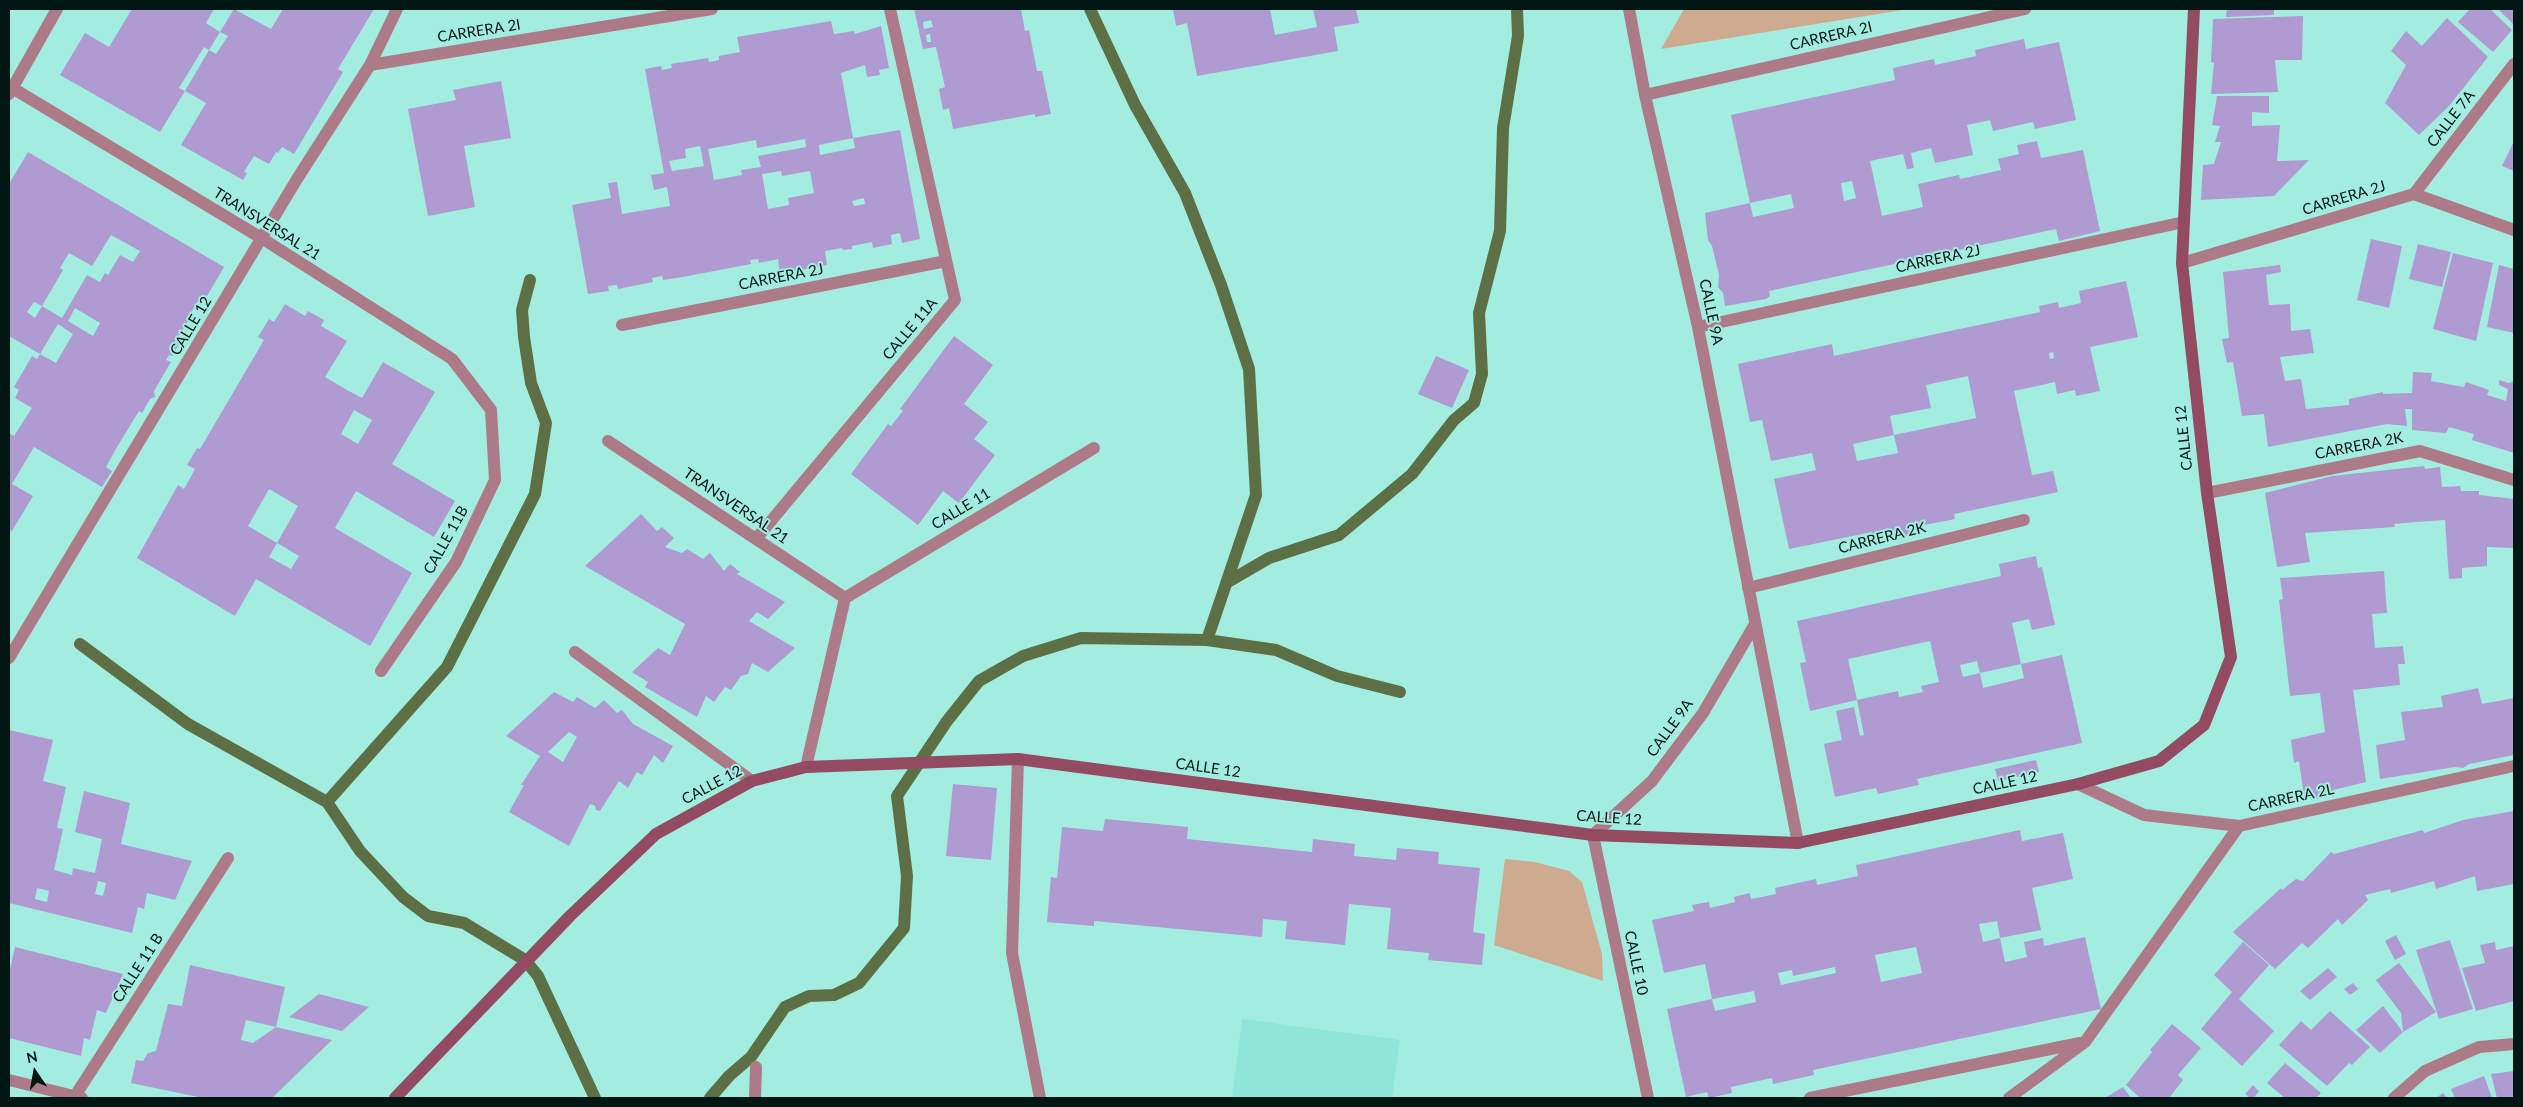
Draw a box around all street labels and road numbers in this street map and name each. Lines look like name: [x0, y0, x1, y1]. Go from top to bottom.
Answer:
street label: CARRERA 2I: [436, 16, 522, 46]
street label: CARRERA 2I: [1788, 18, 1874, 54]
street label: CALLE 7A: [2423, 87, 2479, 151]
street label: CARRERA 2J: [2300, 177, 2388, 219]
street label: TRANSVERSAL 21: [210, 184, 324, 264]
street label: CARRERA 2J: [1894, 241, 1982, 277]
street label: CARRERA 2J: [737, 260, 825, 294]
street label: CALLE 9A: [1695, 277, 1727, 347]
street label: CALLE 12: [166, 293, 216, 359]
street label: CALLE 11A: [879, 294, 941, 364]
street label: CALLE 12: [2172, 404, 2196, 472]
street label: CARRERA 2K: [2313, 429, 2405, 463]
street label: TRANSVERSAL 21: [680, 464, 792, 548]
street label: CALLE 11: [928, 484, 994, 534]
street label: CALLE 11B: [420, 503, 472, 577]
street label: CARRERA 2K: [1836, 518, 1928, 558]
street label: CALLE 9A: [1643, 696, 1697, 760]
street label: CALLE 12: [1174, 755, 1242, 781]
street label: CALLE 12: [679, 762, 745, 808]
street label: CALLE 12: [1971, 767, 2039, 799]
street label: CARRERA 2L: [2246, 780, 2336, 816]
street label: CALLE 12: [1576, 807, 1642, 829]
street label: CALLE 10: [1620, 929, 1652, 997]
street label: CALLE 11 B: [109, 930, 167, 1006]

